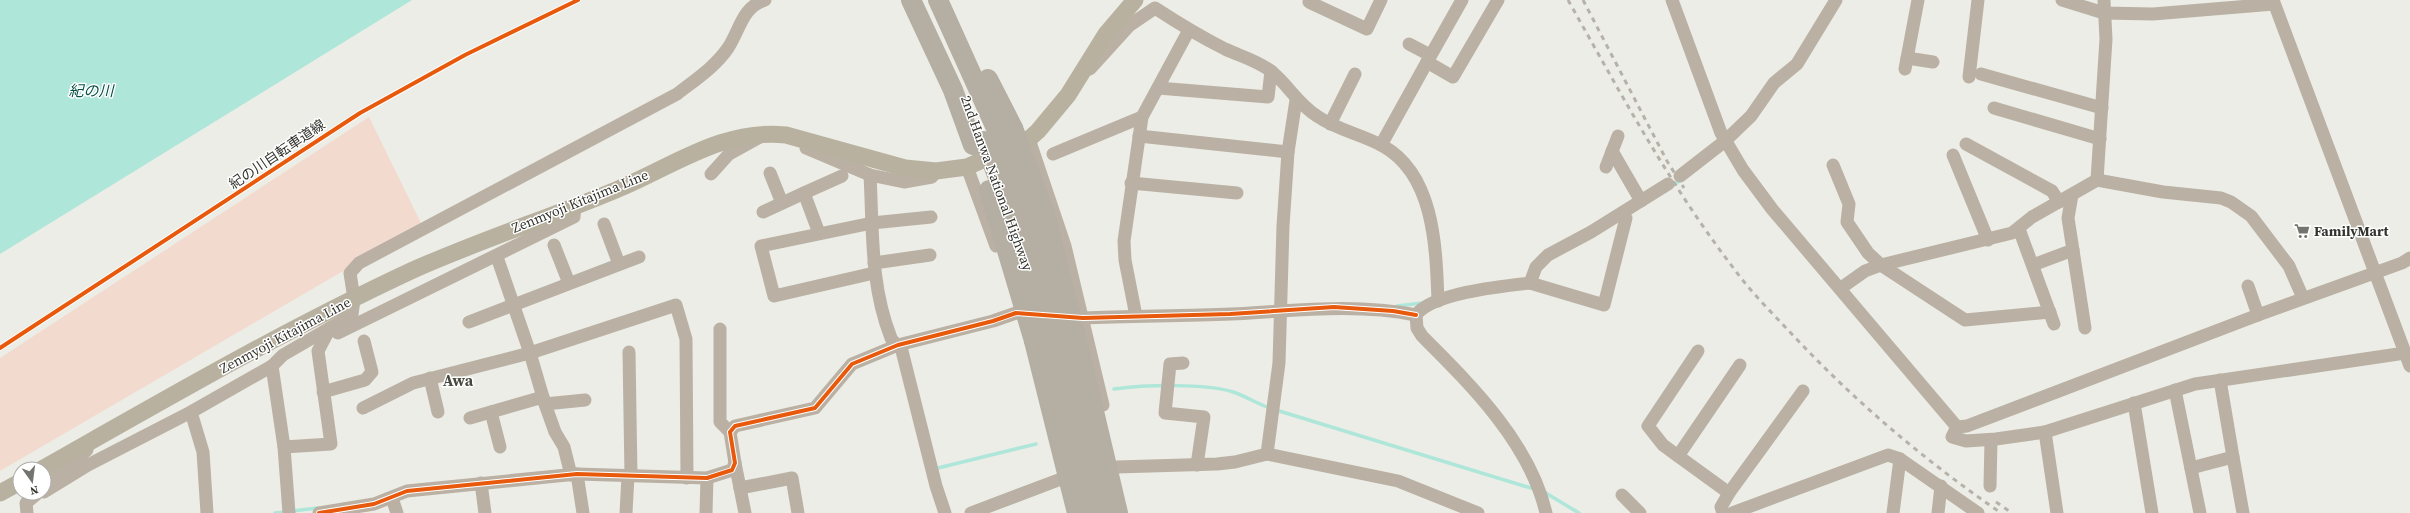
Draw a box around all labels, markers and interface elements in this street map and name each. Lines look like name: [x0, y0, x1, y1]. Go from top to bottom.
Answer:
water label: 紀の川: [68, 80, 115, 101]
street label: 2nd Hanwa National Highway: [956, 93, 1038, 274]
street label: 紀の川自転車道線: [225, 114, 329, 194]
street label: Zenmyoji Kitajima Line: [509, 164, 651, 238]
place label: FamilyMart: [2314, 221, 2390, 241]
supermarket icon: FamilyMart: [2293, 222, 2311, 240]
street label: Zenmyoji Kitajima Line: [216, 292, 354, 378]
district label: Awa: [443, 369, 474, 391]
north arrow: [12, 461, 52, 501]
text: N: [29, 482, 40, 498]

